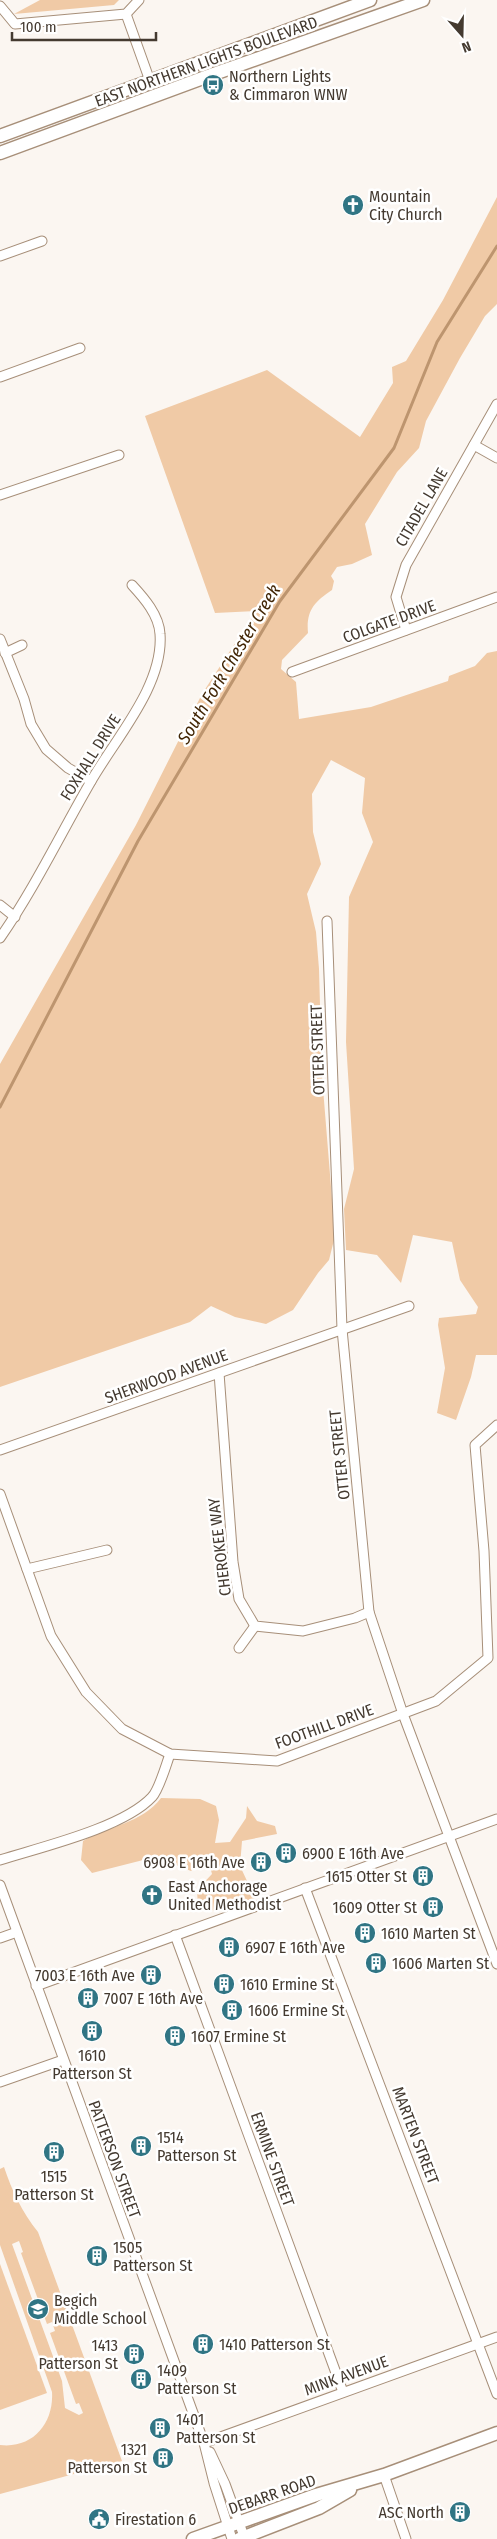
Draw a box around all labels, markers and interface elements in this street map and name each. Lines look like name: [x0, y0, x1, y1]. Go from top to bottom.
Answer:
scale bar: [12, 10, 156, 42]
north arrow: [437, 10, 487, 60]
street label: EAST NORTHERN LIGHTS BOULEVARD: [92, 12, 320, 111]
text: 100 m: [20, 18, 57, 36]
text: N: [459, 37, 473, 56]
place label: Northern Lights & Cimmaron WNW: [229, 67, 347, 104]
bus stop icon: Northern Lights & Cimmaron WNW: [201, 73, 225, 97]
place label: Mountain City Church: [369, 187, 442, 224]
church icon: Mountain City Church: [341, 193, 365, 217]
street label: CITADEL LANE: [391, 465, 452, 550]
water label: South Fork Chester Creek: [172, 580, 285, 749]
street label: COLGATE DRIVE: [340, 596, 438, 647]
street label: FOXHALL DRIVE: [56, 711, 125, 804]
street label: OTTER STREET: [306, 1004, 329, 1095]
street label: SHERWOOD AVENUE: [102, 1345, 230, 1408]
street label: OTTER STREET: [325, 1408, 354, 1501]
street label: CHEROKEE WAY: [204, 1497, 235, 1597]
street label: FOOTHILL DRIVE: [272, 1700, 376, 1753]
building icon: 6900 E 16th Ave: [274, 1841, 298, 1865]
place label: 6900 E 16th Ave: [302, 1844, 404, 1863]
building icon: 6908 E 16th Ave: [249, 1850, 273, 1874]
place label: 6908 E 16th Ave: [143, 1853, 245, 1872]
building icon: 1615 Otter St: [411, 1864, 435, 1888]
place label: 1615 Otter St: [326, 1867, 408, 1886]
place label: East Anchorage United Methodist: [168, 1877, 282, 1914]
church icon: East Anchorage United Methodist: [140, 1883, 164, 1907]
building icon: 1609 Otter St: [421, 1895, 445, 1919]
place label: 1609 Otter St: [332, 1898, 418, 1917]
building icon: 1610 Marten St: [353, 1921, 377, 1945]
place label: 1610 Marten St: [381, 1924, 477, 1943]
building icon: 6907 E 16th Ave: [217, 1935, 241, 1959]
place label: 6907 E 16th Ave: [245, 1938, 345, 1957]
building icon: 1606 Marten St: [364, 1951, 388, 1975]
place label: 1606 Marten St: [392, 1954, 490, 1973]
building icon: 7003 E 16th Ave: [139, 1963, 163, 1987]
place label: 7003 E 16th Ave: [35, 1966, 135, 1985]
building icon: 1610 Ermine St: [212, 1972, 236, 1996]
place label: 1610 Ermine St: [240, 1975, 335, 1994]
building icon: 7007 E 16th Ave: [76, 1986, 100, 2010]
place label: 7007 E 16th Ave: [104, 1989, 203, 2008]
building icon: 1606 Ermine St: [220, 1998, 244, 2022]
place label: 1606 Ermine St: [248, 2001, 346, 2020]
building icon: 1610 Patterson St: [80, 2019, 104, 2043]
building icon: 1607 Ermine St: [163, 2024, 187, 2048]
place label: 1607 Ermine St: [191, 2027, 287, 2046]
place label: 1610 Patterson St: [52, 2046, 132, 2083]
street label: MARTEN STREET: [388, 2084, 443, 2187]
street label: PATTERSON STREET: [84, 2098, 145, 2221]
street label: ERMINE STREET: [247, 2109, 299, 2209]
place label: 1514 Patterson St: [157, 2128, 237, 2165]
building icon: 1514 Patterson St: [129, 2134, 153, 2158]
building icon: 1515 Patterson St: [42, 2140, 66, 2164]
place label: 1515 Patterson St: [14, 2167, 94, 2204]
place label: 1505 Patterson St: [113, 2238, 193, 2275]
building icon: 1505 Patterson St: [85, 2244, 109, 2268]
place label: Begich Middle School: [54, 2291, 147, 2328]
school or university icon: Begich Middle School: [26, 2297, 50, 2321]
building icon: 1410 Patterson St: [191, 2332, 215, 2356]
place label: 1410 Patterson St: [219, 2335, 331, 2354]
place label: 1413 Patterson St: [39, 2336, 119, 2373]
building icon: 1413 Patterson St: [122, 2342, 146, 2366]
street label: MINK AVENUE: [302, 2351, 391, 2399]
place label: 1409 Patterson St: [157, 2361, 237, 2398]
building icon: 1409 Patterson St: [129, 2367, 153, 2391]
place label: 1401 Patterson St: [176, 2410, 256, 2447]
building icon: 1401 Patterson St: [148, 2416, 172, 2440]
place label: 1321 Patterson St: [68, 2440, 148, 2477]
building icon: 1321 Patterson St: [151, 2446, 175, 2470]
street label: DEBARR ROAD: [226, 2471, 318, 2518]
building icon: ASC North: [448, 2500, 472, 2524]
place label: ASC North: [378, 2503, 444, 2522]
public building icon: Firestation 6: [87, 2507, 111, 2531]
place label: Firestation 6: [115, 2510, 196, 2529]

